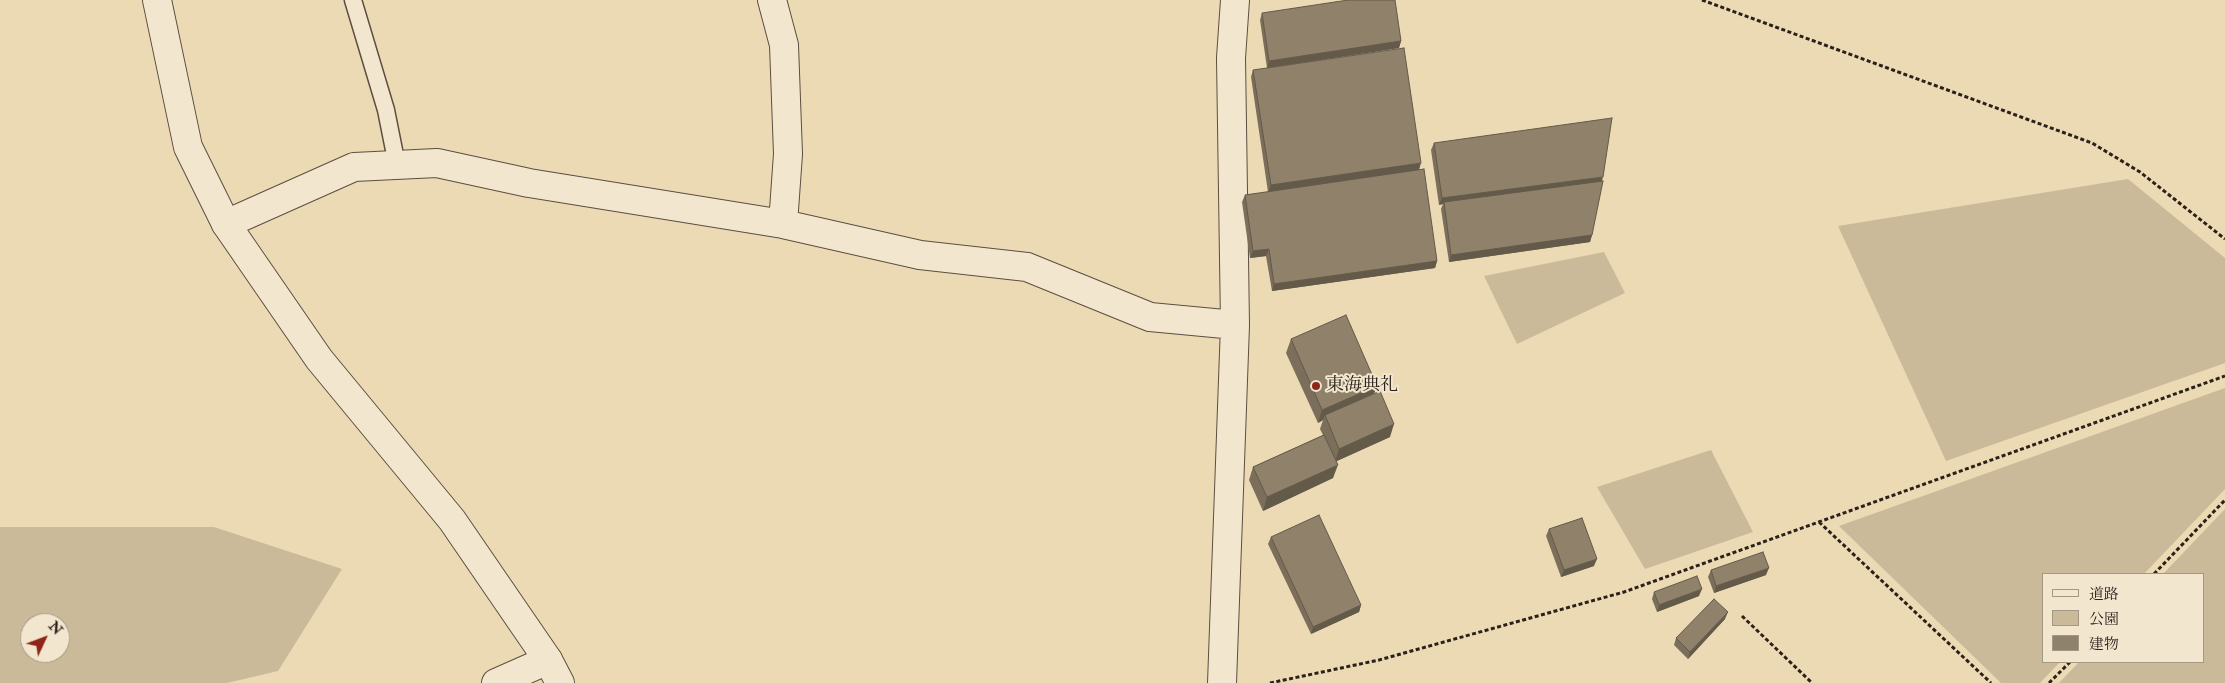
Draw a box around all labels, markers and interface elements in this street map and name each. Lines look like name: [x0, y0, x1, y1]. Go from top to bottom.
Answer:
place label: 東海典礼: [1326, 375, 1398, 397]
marker: 東海典礼: [1310, 380, 1322, 392]
legend: [2042, 573, 2205, 663]
text: 道路: [2089, 585, 2119, 604]
text: 公園: [2089, 610, 2119, 629]
north arrow: [20, 613, 70, 663]
text: N: [45, 618, 66, 638]
text: 建物: [2089, 635, 2119, 654]

